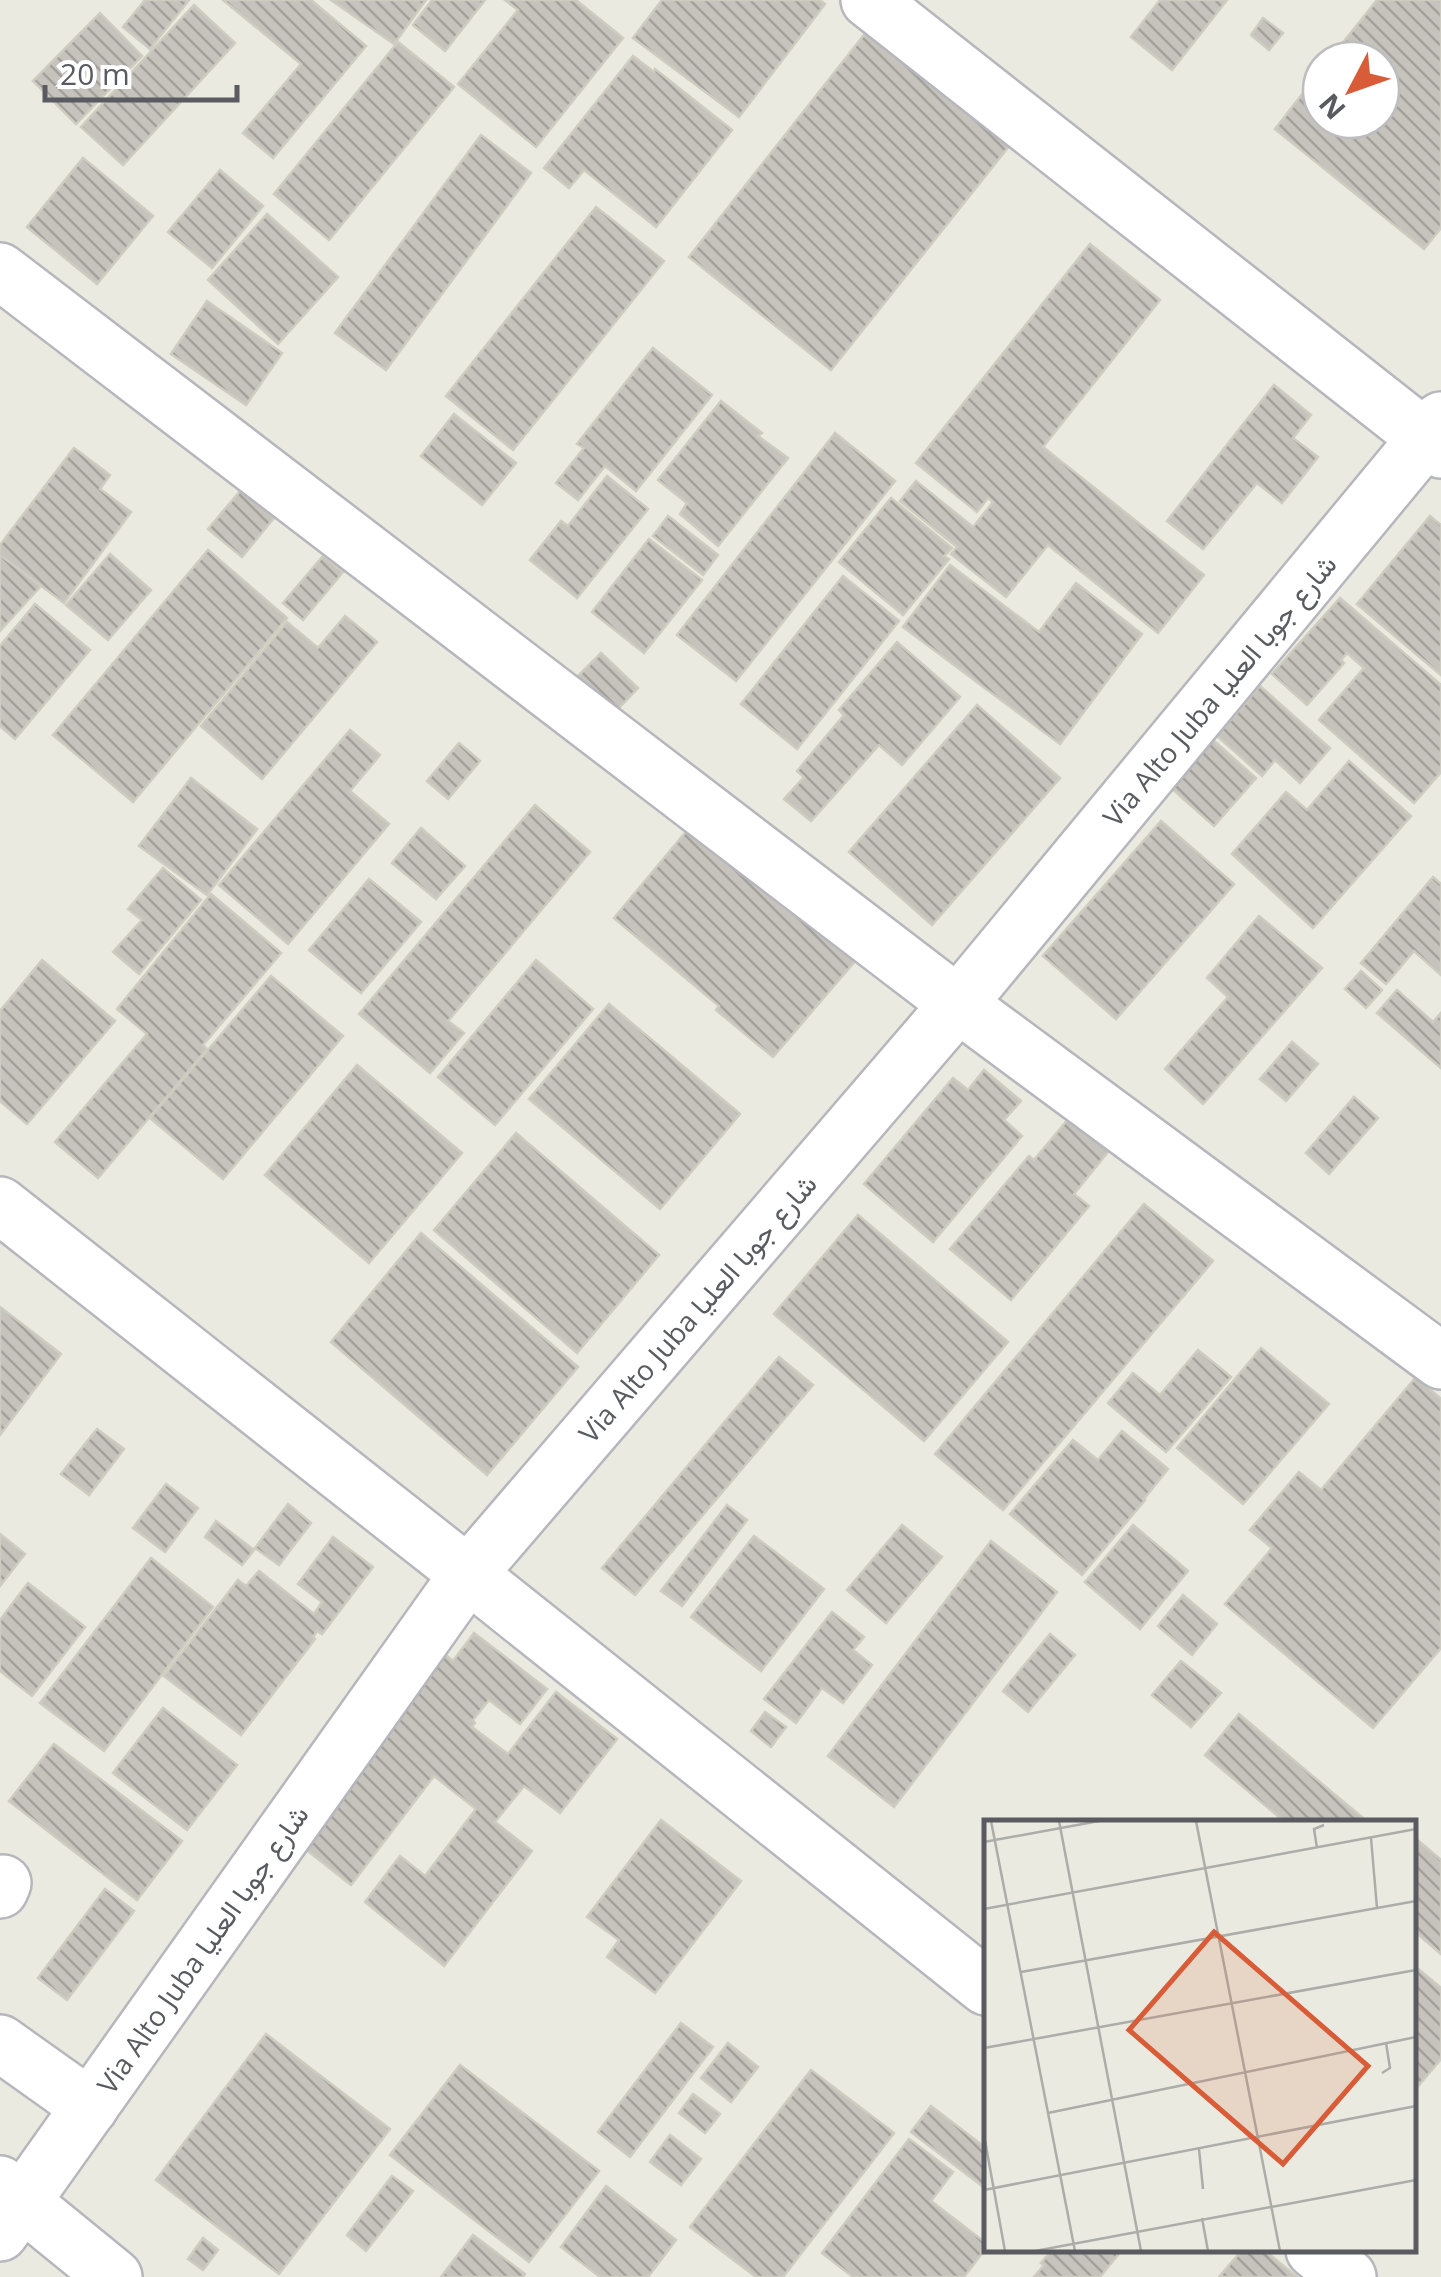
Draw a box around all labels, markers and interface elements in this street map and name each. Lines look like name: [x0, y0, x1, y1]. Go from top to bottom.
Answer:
scale bar: [45, 40, 238, 102]
north arrow: [1301, 40, 1401, 140]
text: 20 m: [60, 53, 130, 94]
text: N: [1310, 86, 1353, 128]
street label: Via Alto Juba شارع جوبا العليا: [1094, 546, 1345, 835]
street label: Via Alto Juba شارع جوبا العليا: [570, 1165, 825, 1451]
street label: Via Alto Juba شارع جوبا العليا: [88, 1797, 317, 2102]
inset map: [984, 1820, 1416, 2252]

